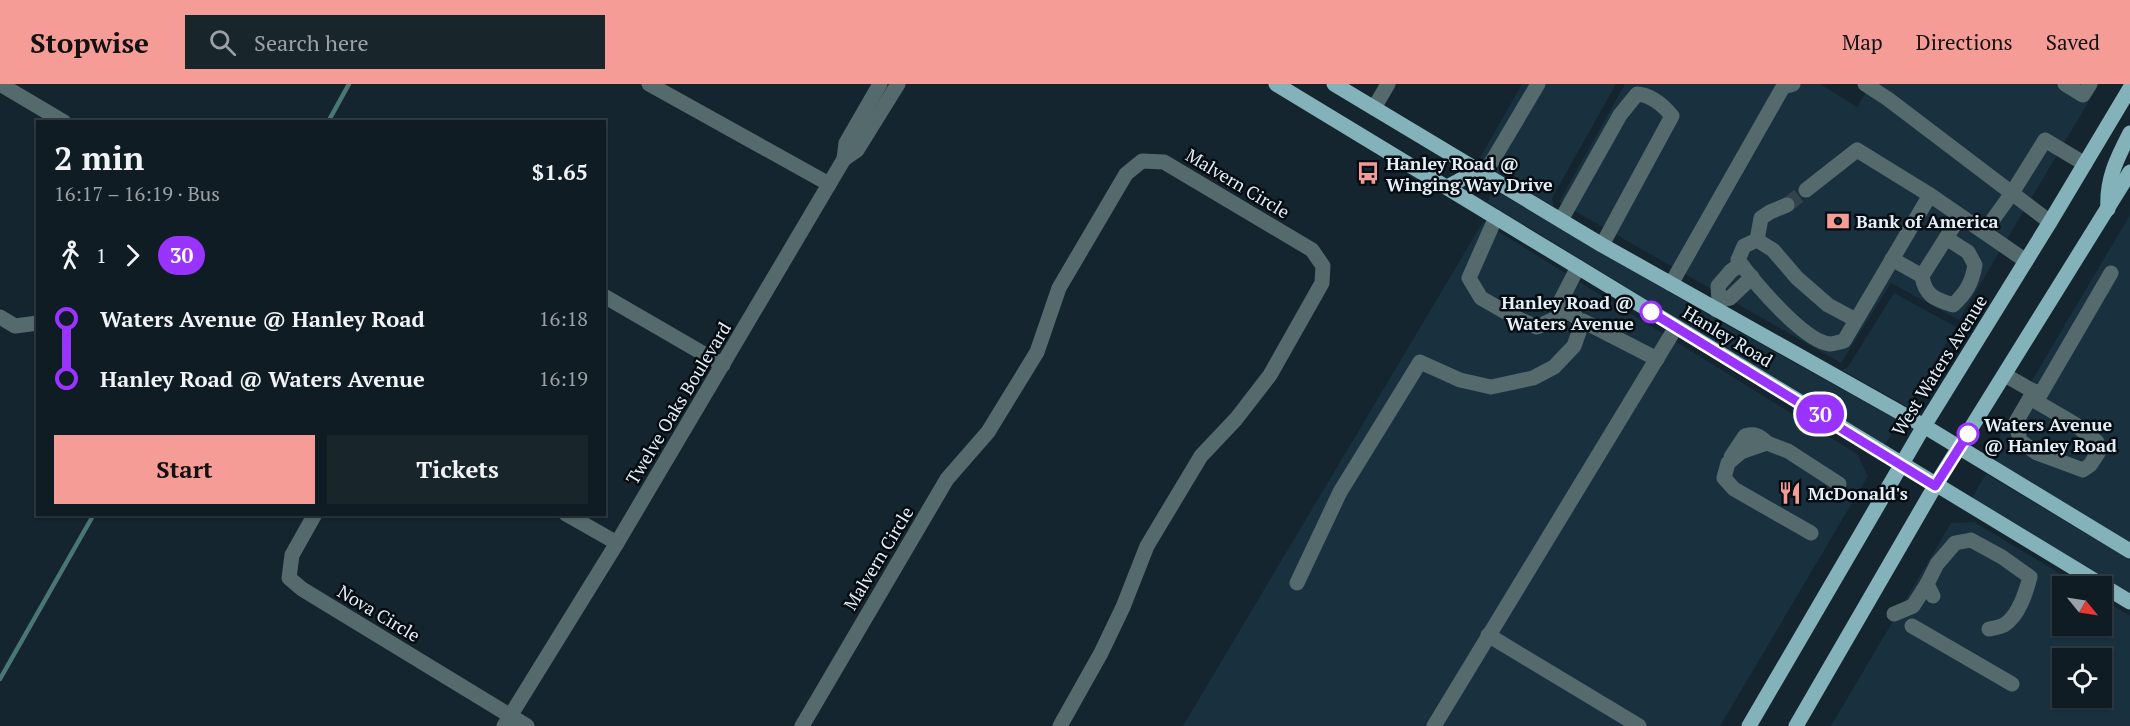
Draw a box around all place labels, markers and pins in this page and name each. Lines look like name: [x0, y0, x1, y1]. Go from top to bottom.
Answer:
place label: Hanley Road @ Winging Way Drive: [1386, 151, 1553, 196]
bus stop icon: Hanley Road @ Winging Way Drive: [1355, 160, 1381, 186]
bank icon: Bank of America: [1825, 208, 1851, 234]
place label: Bank of America: [1856, 209, 1999, 233]
place label: Hanley Road @ Waters Avenue: [1501, 290, 1634, 335]
marker: Hanley Road @ Waters Avenue: [1640, 301, 1662, 323]
place label: Waters Avenue @ Hanley Road: [1984, 412, 2117, 457]
marker: Waters Avenue @ Hanley Road: [1957, 423, 1979, 445]
restaurant icon: McDonald's: [1777, 480, 1803, 506]
place label: McDonald's: [1808, 481, 1908, 505]

